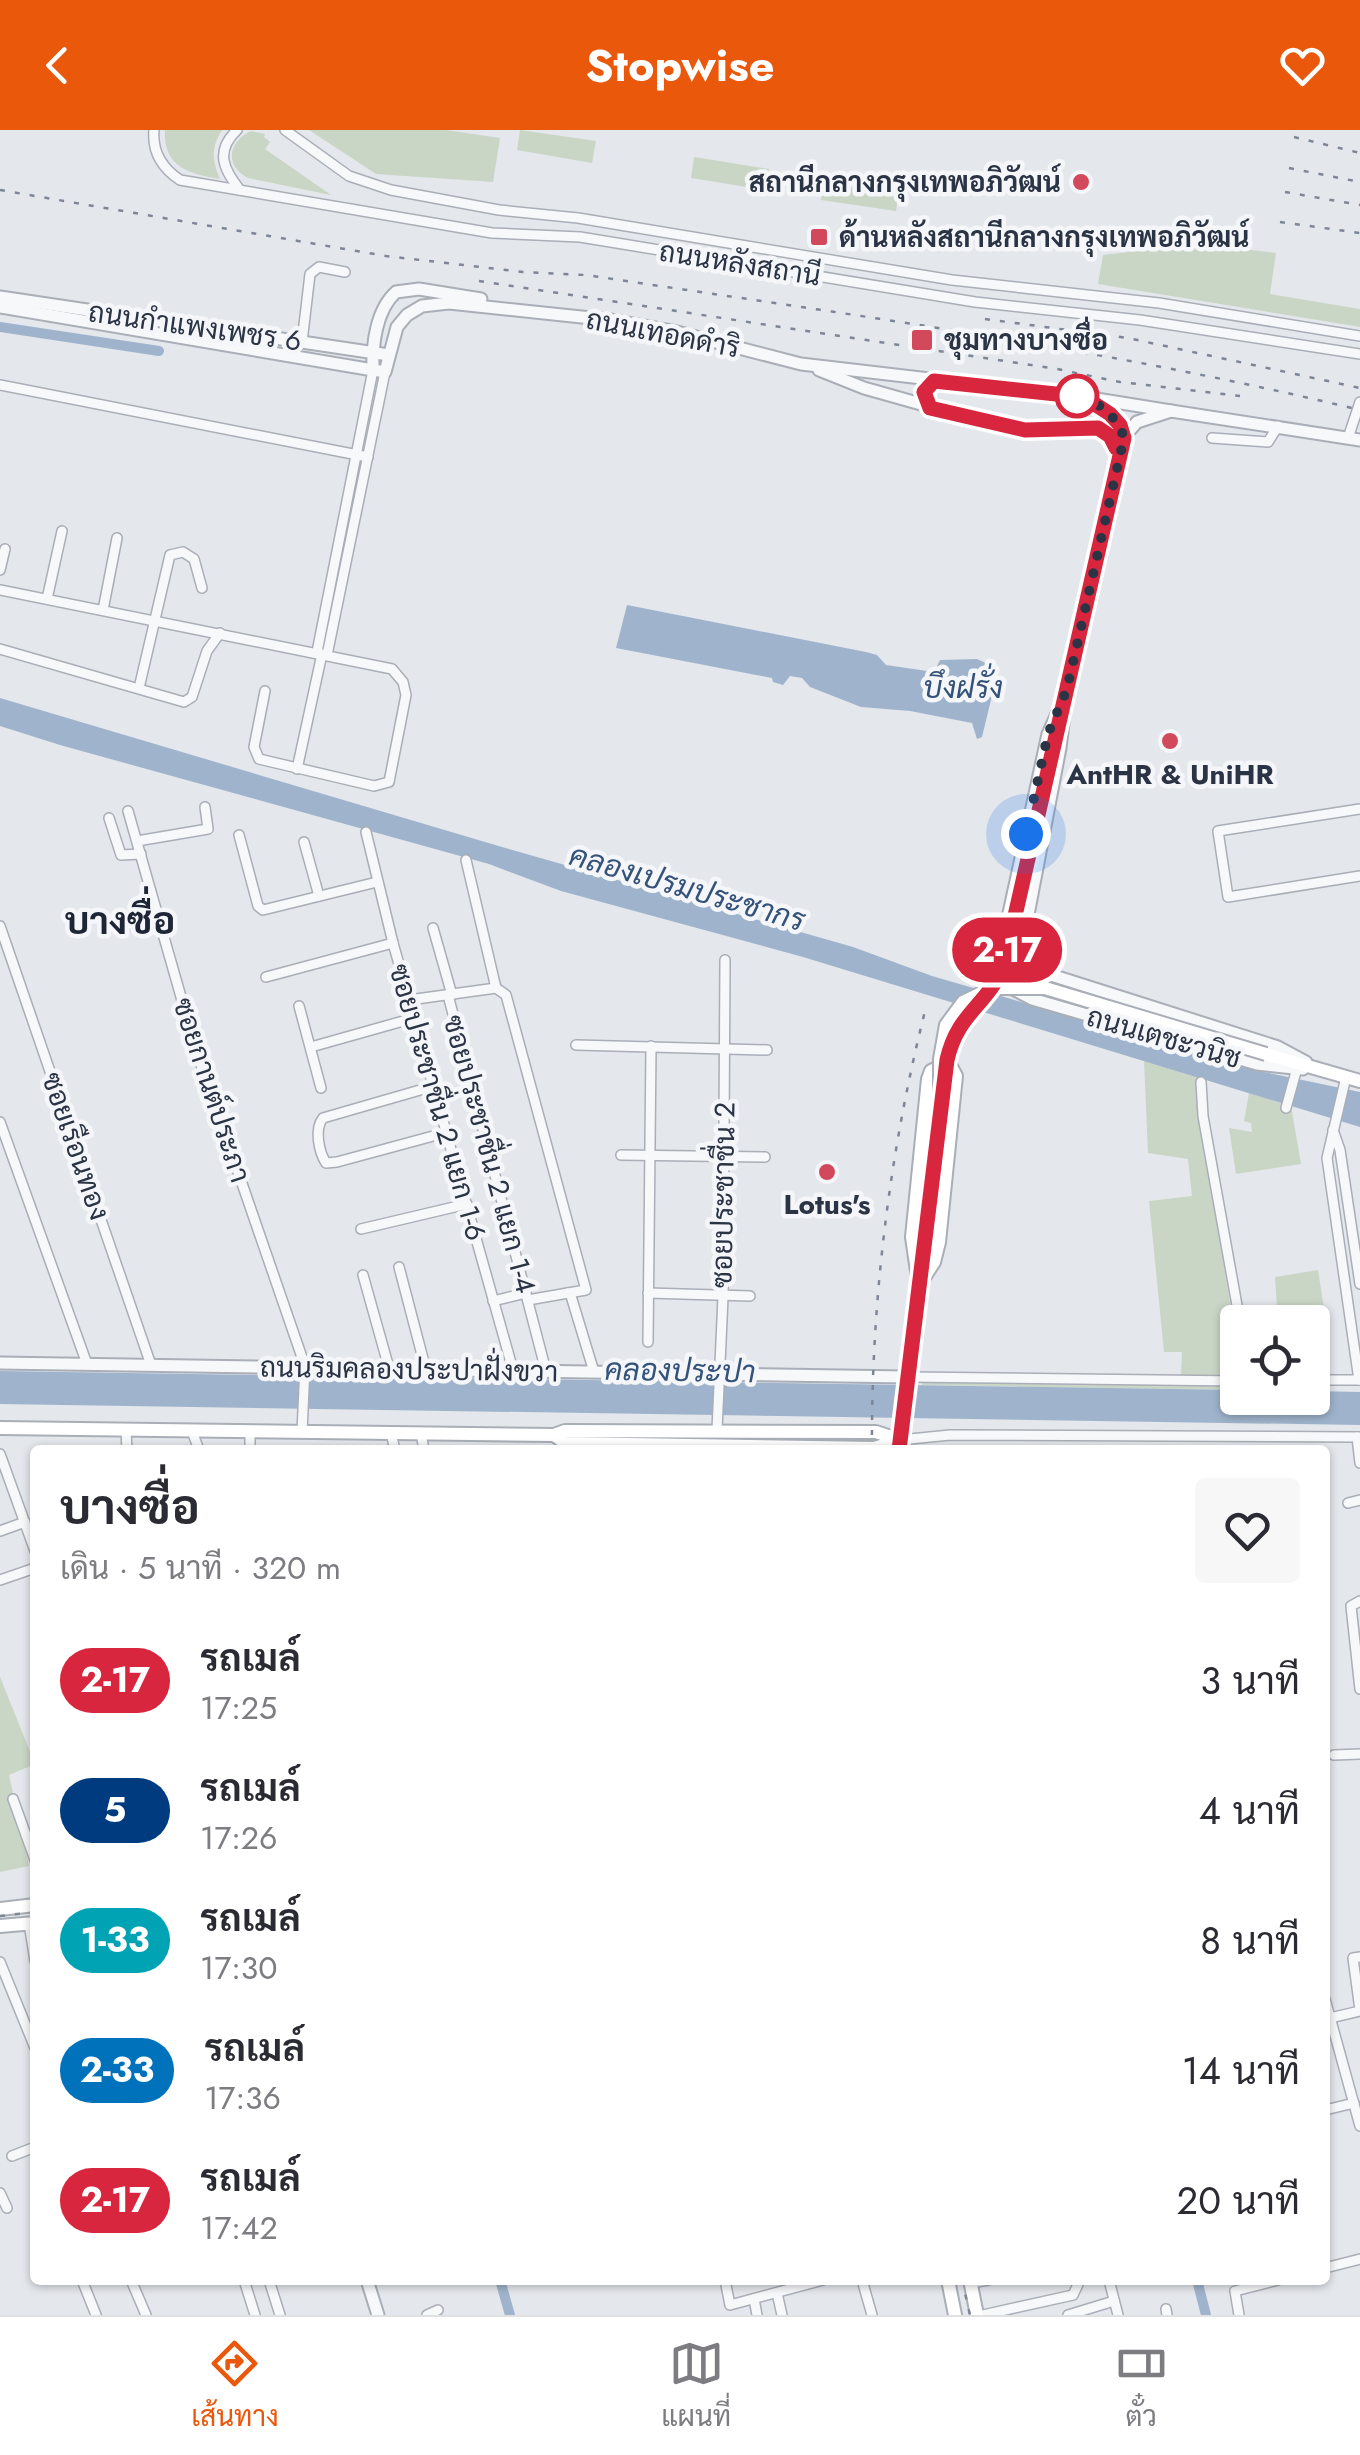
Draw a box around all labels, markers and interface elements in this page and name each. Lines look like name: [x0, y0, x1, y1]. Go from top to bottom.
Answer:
text: Stopwise: [585, 33, 775, 98]
icon: back: [30, 38, 85, 93]
icon: heart: [1275, 38, 1330, 93]
place label: สถานีกลางกรุงเทพอภิวัฒน์: [749, 162, 1062, 203]
marker: สถานีกลางกรุงเทพอภิวัฒน์: [1070, 171, 1092, 193]
place label: ด้านหลังสถานีกลางกรุงเทพอภิวัฒน์: [839, 217, 1250, 258]
marker: ด้านหลังสถานีกลางกรุงเทพอภิวัฒน์: [808, 226, 830, 248]
street label: ถนนหลังสถานี: [656, 231, 823, 296]
street label: ถนนกำแพงเพชร 6: [86, 291, 304, 362]
street label: ถนนเทอดดำริ: [583, 299, 743, 368]
place label: ชุมทางบางซื่อ: [944, 316, 1108, 361]
marker: ชุมทางบางซื่อ: [909, 327, 935, 353]
unlabelled marker: [1056, 375, 1098, 417]
water label: บึงฝรั่ง: [923, 663, 1003, 709]
marker: AntHR & UniHR: [1159, 730, 1181, 752]
place label: AntHR & UniHR: [1065, 754, 1274, 795]
your location: [1001, 809, 1051, 859]
water label: คลองเปรมประชากร: [564, 833, 811, 942]
district label: บางซื่อ: [65, 886, 175, 948]
line badge: 2-17: [937, 918, 1077, 982]
text: 2-17: [972, 925, 1042, 975]
street label: ซอยประชาชื่น 2 แยก 1-6: [378, 958, 500, 1245]
street label: ซอยกานต์ประภา: [162, 993, 261, 1188]
street label: ถนนเตชะวนิช: [1082, 996, 1246, 1079]
street label: ซอยประชาชื่น 2 แยก 1-4: [433, 1010, 550, 1298]
street label: ซอยเรือนทอง: [31, 1067, 120, 1226]
street label: ซอยประชาชื่น 2: [697, 1101, 746, 1288]
marker: Lotus's: [816, 1161, 838, 1183]
place label: Lotus's: [784, 1184, 871, 1225]
map controls: [1220, 1305, 1330, 1415]
button: locate: [1220, 1305, 1330, 1415]
street label: ถนนริมคลองประปาฝั่งขวา: [259, 1343, 559, 1393]
water label: คลองประปา: [604, 1348, 756, 1393]
text: บางซื่อ: [60, 1473, 200, 1542]
button: heart: [1195, 1478, 1300, 1583]
text: เดิน · 5 นาที · 320 m: [60, 1545, 341, 1591]
text: รถเมล์: [200, 1630, 301, 1685]
text: 3 นาที: [1200, 1653, 1300, 1708]
text: 2-17: [80, 1655, 150, 1705]
text: 17:25: [200, 1685, 277, 1731]
text: รถเมล์: [200, 1760, 301, 1815]
text: 4 นาที: [1199, 1783, 1300, 1838]
text: 5: [104, 1785, 126, 1835]
text: 17:26: [200, 1815, 277, 1861]
text: รถเมล์: [200, 1890, 301, 1945]
text: 8 นาที: [1200, 1913, 1300, 1968]
text: 1-33: [80, 1915, 150, 1965]
text: 17:30: [200, 1945, 277, 1991]
text: รถเมล์: [204, 2020, 305, 2075]
text: 14 นาที: [1182, 2043, 1300, 2098]
text: 2-33: [80, 2045, 154, 2095]
text: 17:36: [204, 2075, 281, 2121]
text: รถเมล์: [200, 2150, 301, 2205]
text: 20 นาที: [1177, 2173, 1300, 2228]
text: 2-17: [80, 2175, 150, 2225]
text: 17:42: [200, 2205, 278, 2251]
tab: เส้นทาง: [191, 2336, 279, 2437]
tab: แผนที่: [661, 2336, 731, 2437]
tab: ตั๋ว: [1114, 2336, 1169, 2437]

